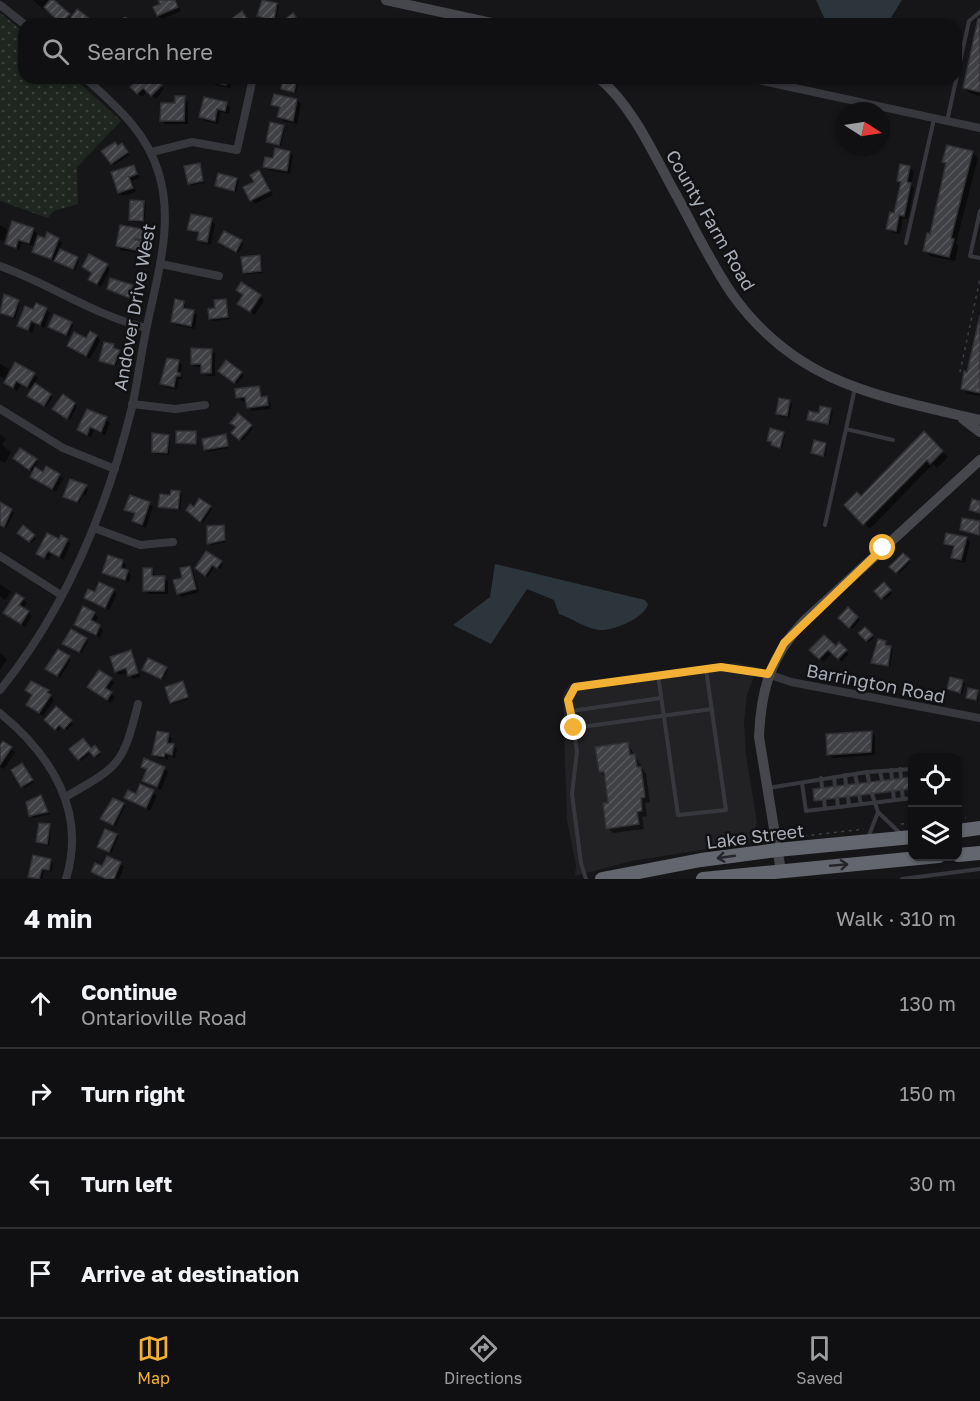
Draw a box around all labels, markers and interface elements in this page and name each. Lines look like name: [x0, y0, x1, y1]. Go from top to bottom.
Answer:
search box: [18, 18, 962, 84]
icon: search: [39, 35, 72, 68]
text: Search here: [87, 38, 213, 65]
north arrow: [836, 102, 890, 156]
street label: County Farm Road: [662, 146, 760, 294]
street label: Andover Drive West: [108, 222, 160, 392]
route start: [869, 534, 895, 560]
street label: Barrington Road: [805, 659, 947, 707]
route end: [560, 714, 586, 740]
map controls: [908, 753, 962, 861]
button: locate: [908, 753, 962, 807]
button: layers: [908, 807, 962, 861]
street label: Lake Street: [705, 819, 805, 853]
one-way arrow: [717, 852, 737, 863]
one-way arrow: [829, 859, 849, 870]
text: 4 min: [24, 903, 92, 934]
text: Walk · 310 m: [836, 906, 956, 930]
text: Continue: [81, 978, 177, 1005]
icon: ahead: [24, 987, 57, 1020]
text: 130 m: [900, 991, 956, 1015]
text: Ontarioville Road: [81, 1005, 247, 1029]
icon: right: [24, 1077, 57, 1110]
text: Turn right: [81, 1080, 185, 1107]
text: 150 m: [900, 1081, 956, 1105]
icon: left: [24, 1167, 57, 1200]
text: Turn left: [81, 1170, 172, 1197]
text: 30 m: [909, 1171, 956, 1195]
icon: arrive: [24, 1257, 57, 1290]
text: Arrive at destination: [81, 1260, 299, 1287]
tab: Map: [137, 1332, 170, 1388]
tab: Directions: [444, 1332, 522, 1388]
tab: Saved: [796, 1332, 843, 1388]

